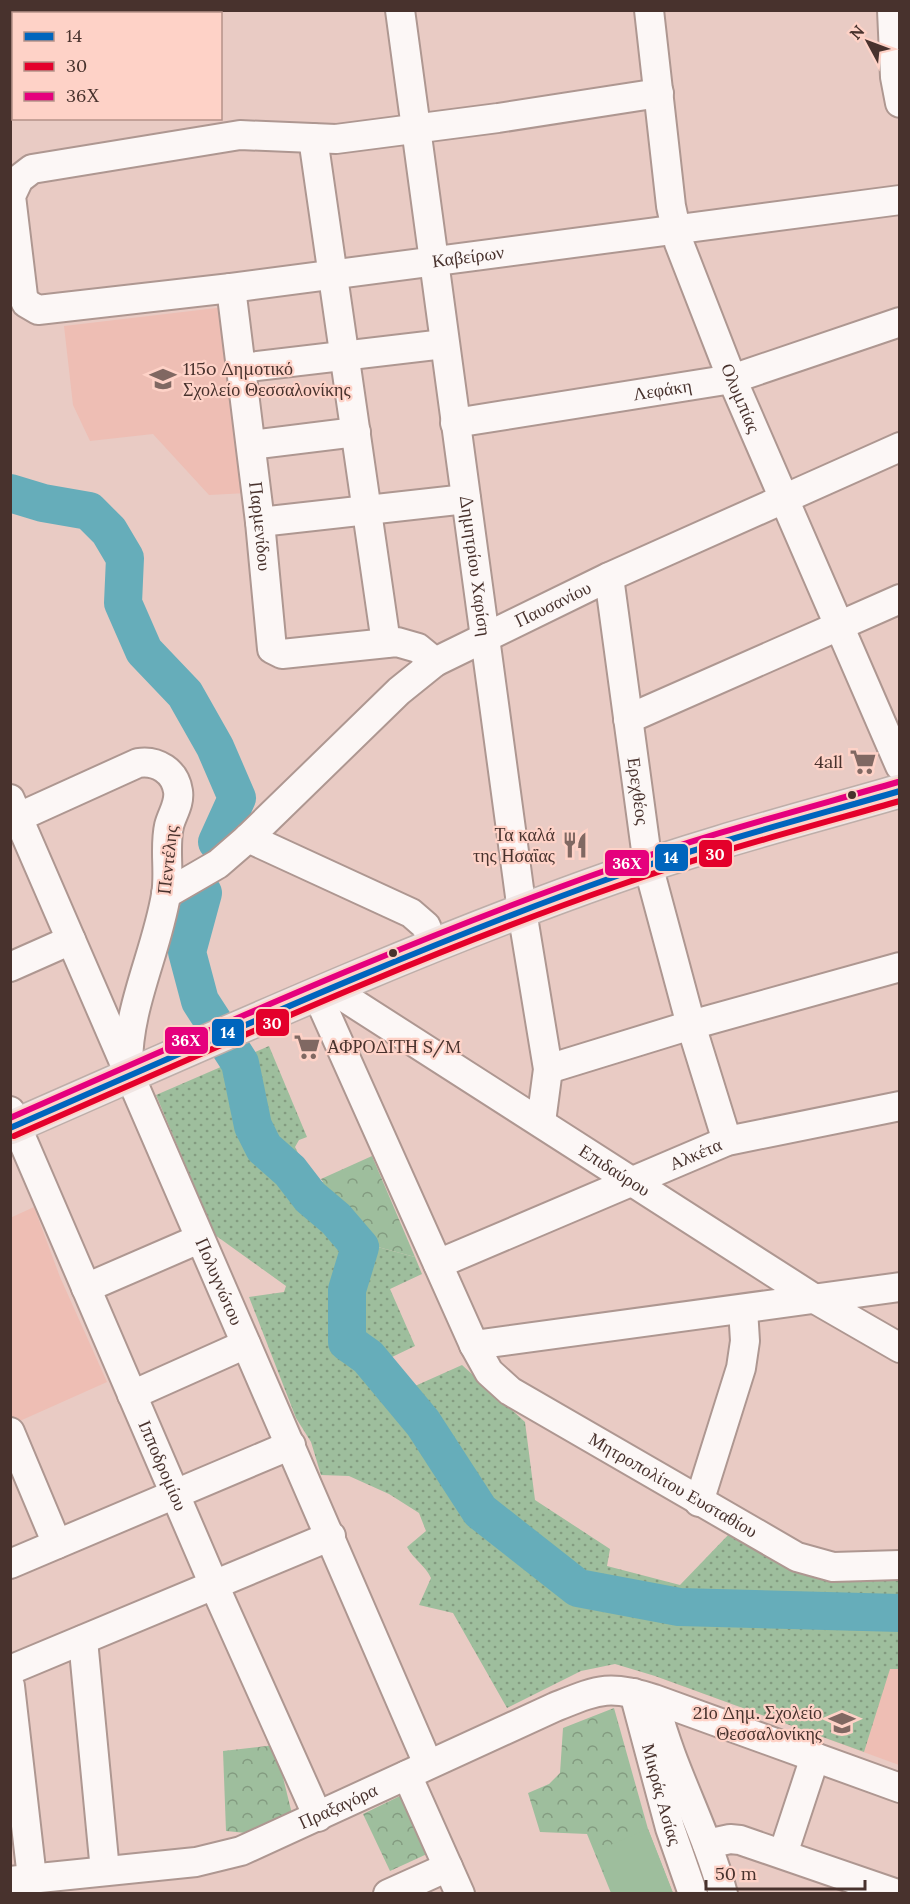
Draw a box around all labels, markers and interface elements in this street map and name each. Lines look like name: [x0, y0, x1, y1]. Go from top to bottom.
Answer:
legend: [12, 12, 222, 120]
north arrow: [838, 12, 898, 72]
text: N: [845, 21, 868, 43]
text: 14: [66, 24, 83, 47]
text: 30: [66, 54, 87, 77]
text: 36Χ: [66, 84, 99, 107]
street label: Καβείρων: [431, 240, 505, 272]
place label: 115o Δημοτικό Σχολείο Θεσσαλονίκης: [183, 357, 351, 401]
street label: Ολυμπίας: [716, 360, 766, 436]
school or university icon: 115o Δημοτικό Σχολείο Θεσσαλονίκης: [148, 364, 178, 394]
street label: Λεφάκη: [631, 374, 693, 406]
street label: Παρμενίδου: [244, 480, 277, 572]
street label: Δημητρίου Χαρίση: [455, 494, 497, 638]
street label: Παυσανίου: [511, 576, 595, 632]
supermarket icon: 4all: [848, 747, 878, 777]
place label: 4all: [814, 750, 843, 773]
street label: Ερεχθέος: [623, 756, 654, 826]
unlabelled marker: [846, 789, 858, 801]
place label: Τα καλά της Ησαΐας: [473, 823, 556, 867]
street label: Πεντέλης: [152, 824, 183, 896]
restaurant icon: Τα καλά της Ησαΐας: [560, 830, 590, 860]
line badge: 30: [698, 839, 733, 868]
line badge: 14: [654, 843, 689, 872]
text: 30: [705, 844, 725, 864]
text: 14: [663, 847, 679, 867]
line badge: 36Χ: [604, 849, 650, 877]
text: 36Χ: [612, 853, 642, 873]
unlabelled marker: [387, 947, 399, 959]
line badge: 30: [255, 1008, 290, 1037]
text: 30: [262, 1013, 282, 1033]
line badge: 14: [211, 1018, 245, 1047]
text: 14: [220, 1022, 236, 1042]
line badge: 36Χ: [164, 1026, 209, 1055]
text: 36Χ: [171, 1030, 201, 1050]
supermarket icon: ΑΦΡΟΔΙΤΗ S/M: [292, 1032, 322, 1062]
place label: ΑΦΡΟΔΙΤΗ S/M: [327, 1035, 461, 1058]
street label: Αλκέτα: [666, 1132, 726, 1175]
street label: Επιδαύρου: [575, 1139, 655, 1201]
street label: Πολυγνώτου: [190, 1234, 249, 1329]
street label: Ιπποδρομίου: [133, 1417, 193, 1514]
street label: Μητροπολίτου Ευσταθίου: [585, 1427, 762, 1543]
place label: 21ο Δημ. Σχολείο Θεσσαλονίκης: [693, 1701, 822, 1745]
school or university icon: 21ο Δημ. Σχολείο Θεσσαλονίκης: [827, 1708, 857, 1738]
street label: Μικράς Ασίας: [637, 1741, 687, 1848]
street label: Πραξαγόρα: [295, 1778, 381, 1834]
scale bar: [706, 1853, 865, 1891]
text: 50 m: [715, 1862, 757, 1885]

